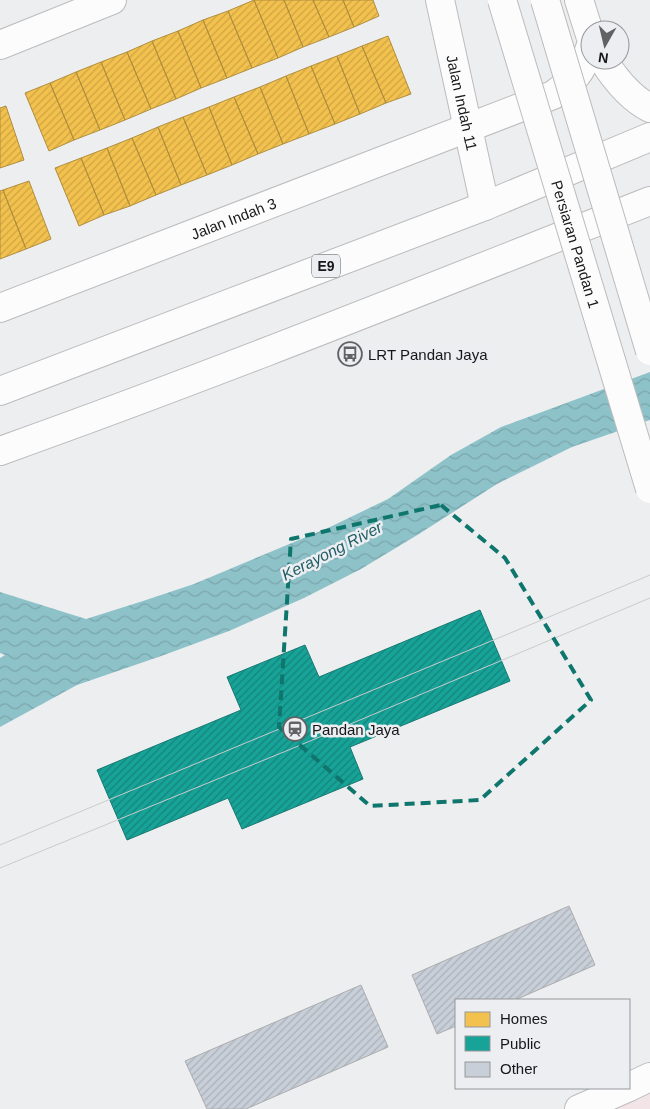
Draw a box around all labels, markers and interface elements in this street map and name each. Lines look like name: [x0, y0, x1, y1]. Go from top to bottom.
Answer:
north arrow: [580, 20, 630, 70]
text: N: [597, 49, 609, 67]
street label: Jalan Indah 11: [444, 53, 481, 152]
street label: Persiaran Pandan 1: [549, 178, 603, 310]
street label: Jalan Indah 3: [188, 194, 278, 242]
road number: E9: [312, 255, 340, 278]
bus stop icon: LRT Pandan Jaya: [337, 341, 363, 367]
place label: LRT Pandan Jaya: [368, 346, 488, 363]
water label: Kerayong River: [279, 518, 386, 584]
station icon: Pandan Jaya: [282, 716, 308, 742]
place label: Pandan Jaya: [312, 721, 400, 738]
legend: [455, 999, 630, 1089]
text: Homes: [500, 1010, 548, 1027]
text: Public: [500, 1035, 541, 1052]
text: Other: [500, 1060, 538, 1077]

